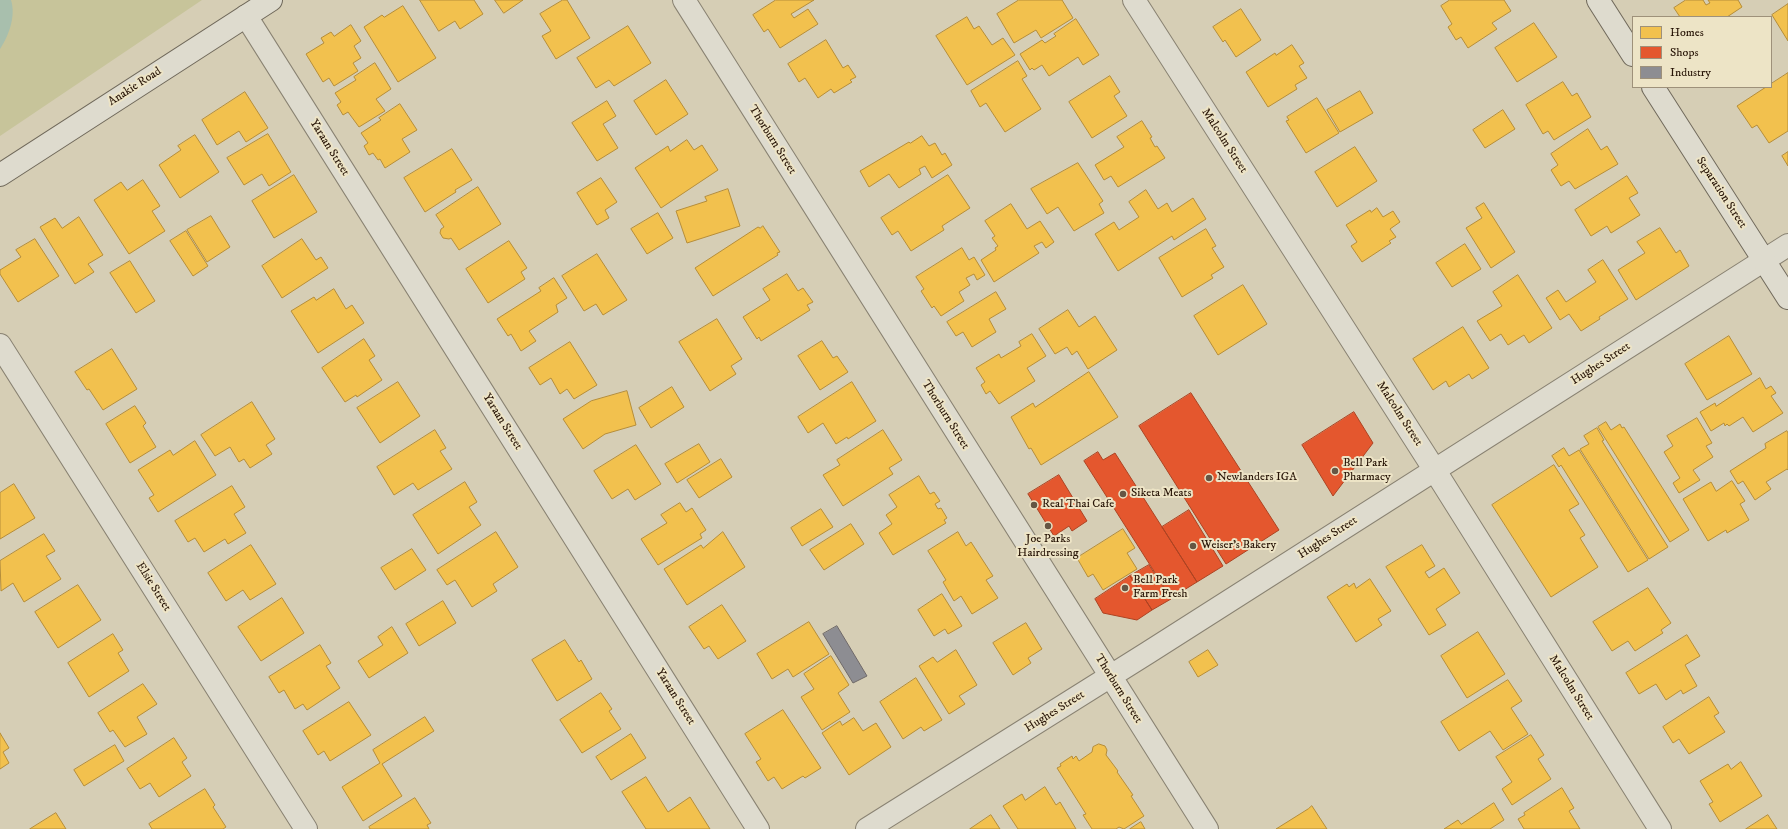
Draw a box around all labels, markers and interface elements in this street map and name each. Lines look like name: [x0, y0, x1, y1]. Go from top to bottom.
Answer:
legend: [1632, 16, 1772, 88]
text: Homes: [1670, 25, 1704, 40]
text: Shops: [1670, 45, 1698, 60]
street label: Anakie Road: [106, 65, 164, 109]
text: Industry: [1670, 65, 1711, 80]
street label: Thorburn Street: [745, 103, 799, 177]
street label: Malcolm Street: [1198, 106, 1250, 176]
street label: Yaraan Street: [306, 117, 352, 179]
street label: Separation Street: [1693, 155, 1749, 231]
street label: Hughes Street: [1569, 340, 1633, 388]
street label: Thorburn Street: [918, 378, 972, 452]
street label: Malcolm Street: [1373, 379, 1425, 449]
street label: Yaraan Street: [479, 391, 525, 453]
place label: Bell Park Pharmacy: [1343, 457, 1391, 485]
marker: Bell Park Pharmacy: [1330, 466, 1340, 476]
place label: Newlanders IGA: [1217, 471, 1297, 485]
marker: Newlanders IGA: [1204, 473, 1214, 483]
place label: Siketa Meats: [1131, 487, 1191, 501]
marker: Siketa Meats: [1118, 489, 1128, 499]
place label: Real Thai Cafe: [1042, 498, 1114, 512]
marker: Real Thai Cafe: [1029, 500, 1039, 510]
street label: Hughes Street: [1296, 514, 1360, 562]
marker: Joe Parks Hairdressing: [1043, 521, 1053, 531]
place label: Joe Parks Hairdressing: [1017, 533, 1079, 561]
place label: Weiser's Bakery: [1201, 539, 1276, 553]
marker: Weiser's Bakery: [1188, 541, 1198, 551]
street label: Elsie Street: [132, 560, 174, 614]
place label: Bell Park Farm Fresh: [1133, 574, 1188, 602]
marker: Bell Park Farm Fresh: [1120, 583, 1130, 593]
street label: Thorburn Street: [1091, 652, 1145, 726]
street label: Malcolm Street: [1545, 653, 1597, 723]
street label: Yaraan Street: [652, 666, 698, 728]
street label: Hughes Street: [1022, 688, 1088, 736]

